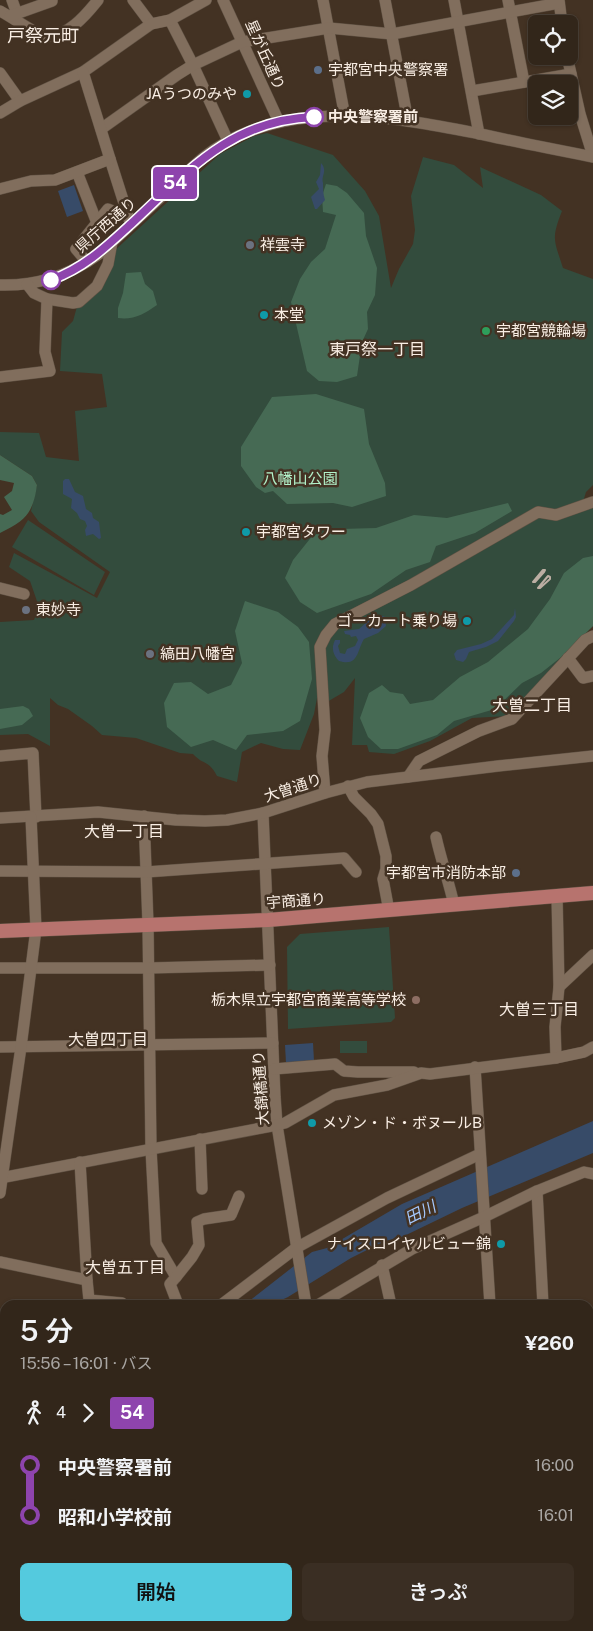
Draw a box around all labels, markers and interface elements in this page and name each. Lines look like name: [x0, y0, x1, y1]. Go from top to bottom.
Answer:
map controls: [528, 15, 578, 125]
button: locate: [528, 15, 578, 65]
street label: 星が丘通り: [242, 17, 288, 93]
district label: 戸祭元町: [7, 25, 79, 46]
place label: 宇都宮中央警察署: [328, 61, 448, 78]
marker: 宇都宮中央警察署: [312, 64, 324, 76]
button: layers: [528, 75, 578, 125]
place label: JAうつのみや: [146, 85, 237, 102]
marker: JAうつのみや: [241, 88, 253, 100]
marker: 中央警察署前: [304, 107, 324, 127]
place label: 中央警察署前: [328, 108, 418, 125]
line badge: 54: [152, 167, 198, 199]
text: 54: [163, 172, 187, 193]
street label: 県庁西通り: [72, 194, 140, 256]
place label: 祥雲寺: [260, 236, 305, 253]
marker: 祥雲寺: [244, 239, 256, 251]
unlabelled marker: [41, 270, 61, 290]
place label: 本堂: [274, 306, 304, 323]
marker: 本堂: [258, 309, 270, 321]
place label: 宇都宮競輪場: [496, 322, 586, 339]
marker: 宇都宮競輪場: [480, 325, 492, 337]
district label: 東戸祭一丁目: [329, 340, 425, 359]
park label: 八幡山公園: [262, 470, 338, 487]
place label: 宇都宮タワー: [256, 523, 346, 540]
marker: 宇都宮タワー: [240, 526, 252, 538]
place label: 東妙寺: [36, 601, 81, 618]
marker: 東妙寺: [20, 604, 32, 616]
place label: ゴーカート乗り場: [337, 612, 457, 629]
marker: ゴーカート乗り場: [461, 615, 473, 627]
place label: 縞田八幡宮: [160, 645, 235, 662]
marker: 縞田八幡宮: [144, 648, 156, 660]
district label: 大曽二丁目: [492, 696, 572, 715]
street label: 大曽通り: [262, 770, 324, 805]
district label: 大曽一丁目: [84, 822, 164, 841]
place label: 宇都宮市消防本部: [386, 864, 506, 881]
marker: 宇都宮市消防本部: [510, 867, 522, 879]
street label: 宇商通り: [265, 890, 326, 911]
place label: 栃木県立宇都宮商業高等学校: [211, 991, 406, 1008]
marker: 栃木県立宇都宮商業高等学校: [410, 994, 422, 1006]
district label: 大曽三丁目: [499, 1000, 579, 1019]
district label: 大曽四丁目: [68, 1030, 148, 1049]
street label: 大錦橋通り: [249, 1050, 272, 1126]
place label: メゾン・ド・ボヌールB: [322, 1114, 482, 1131]
marker: メゾン・ド・ボヌールB: [306, 1117, 318, 1129]
water label: 田川: [402, 1196, 441, 1228]
place label: ナイスロイヤルビュー錦: [327, 1235, 491, 1252]
marker: ナイスロイヤルビュー錦: [495, 1238, 507, 1250]
district label: 大曽五丁目: [85, 1258, 165, 1277]
text: 5 分: [20, 1314, 73, 1347]
text: ¥260: [525, 1332, 574, 1354]
text: 15:56 – 16:01 · バス: [20, 1354, 153, 1373]
icon: walk: [20, 1399, 48, 1427]
icon: forward: [74, 1399, 102, 1427]
text: 54: [120, 1402, 144, 1423]
text: 4: [56, 1403, 66, 1422]
text: 中央警察署前: [58, 1456, 172, 1478]
text: 16:00: [534, 1456, 574, 1475]
text: 昭和小学校前: [58, 1506, 172, 1528]
text: 16:01: [538, 1506, 574, 1525]
button: 開始: [20, 1563, 292, 1621]
button: きっぷ: [302, 1563, 574, 1621]

